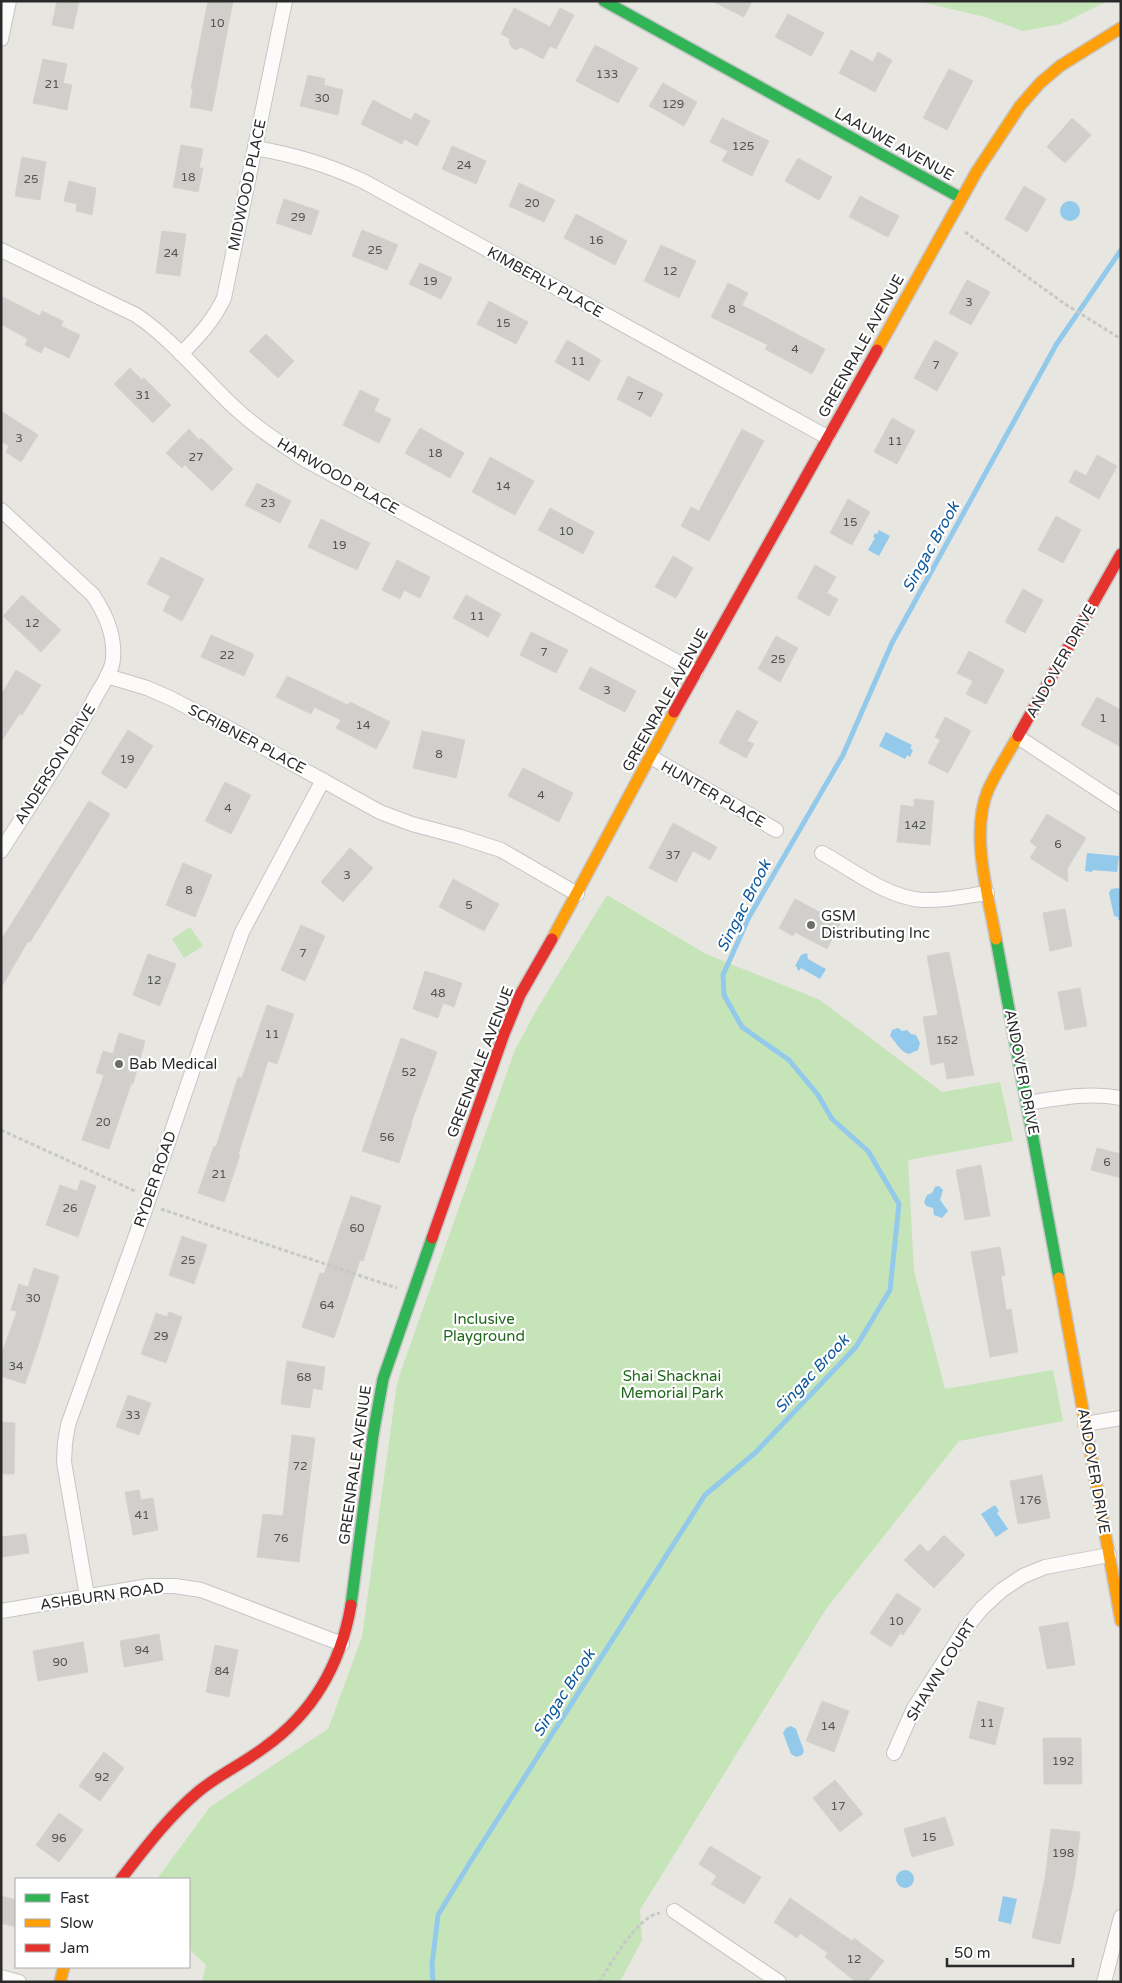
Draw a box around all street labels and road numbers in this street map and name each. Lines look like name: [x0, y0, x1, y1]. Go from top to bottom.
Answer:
street label: LAAUWE AVENUE: [831, 104, 957, 184]
street label: MIDWOOD PLACE: [224, 118, 270, 252]
street label: KIMBERLY PLACE: [484, 243, 606, 321]
street label: GREENRALE AVENUE: [814, 271, 908, 421]
street label: HARWOOD PLACE: [274, 434, 402, 518]
street label: ANDOVER DRIVE: [1022, 601, 1100, 721]
street label: GREENRALE AVENUE: [618, 625, 712, 775]
street label: SCRIBNER PLACE: [185, 700, 309, 778]
street label: ANDERSON DRIVE: [11, 701, 99, 827]
street label: HUNTER PLACE: [658, 757, 768, 831]
street label: GREENRALE AVENUE: [443, 984, 517, 1140]
street label: ANDOVER DRIVE: [1001, 1008, 1043, 1136]
street label: RYDER ROAD: [130, 1128, 180, 1230]
street label: GREENRALE AVENUE: [335, 1384, 375, 1546]
street label: ANDOVER DRIVE: [1074, 1407, 1114, 1535]
street label: ASHBURN ROAD: [39, 1578, 165, 1614]
street label: SHAWN COURT: [903, 1616, 979, 1724]

